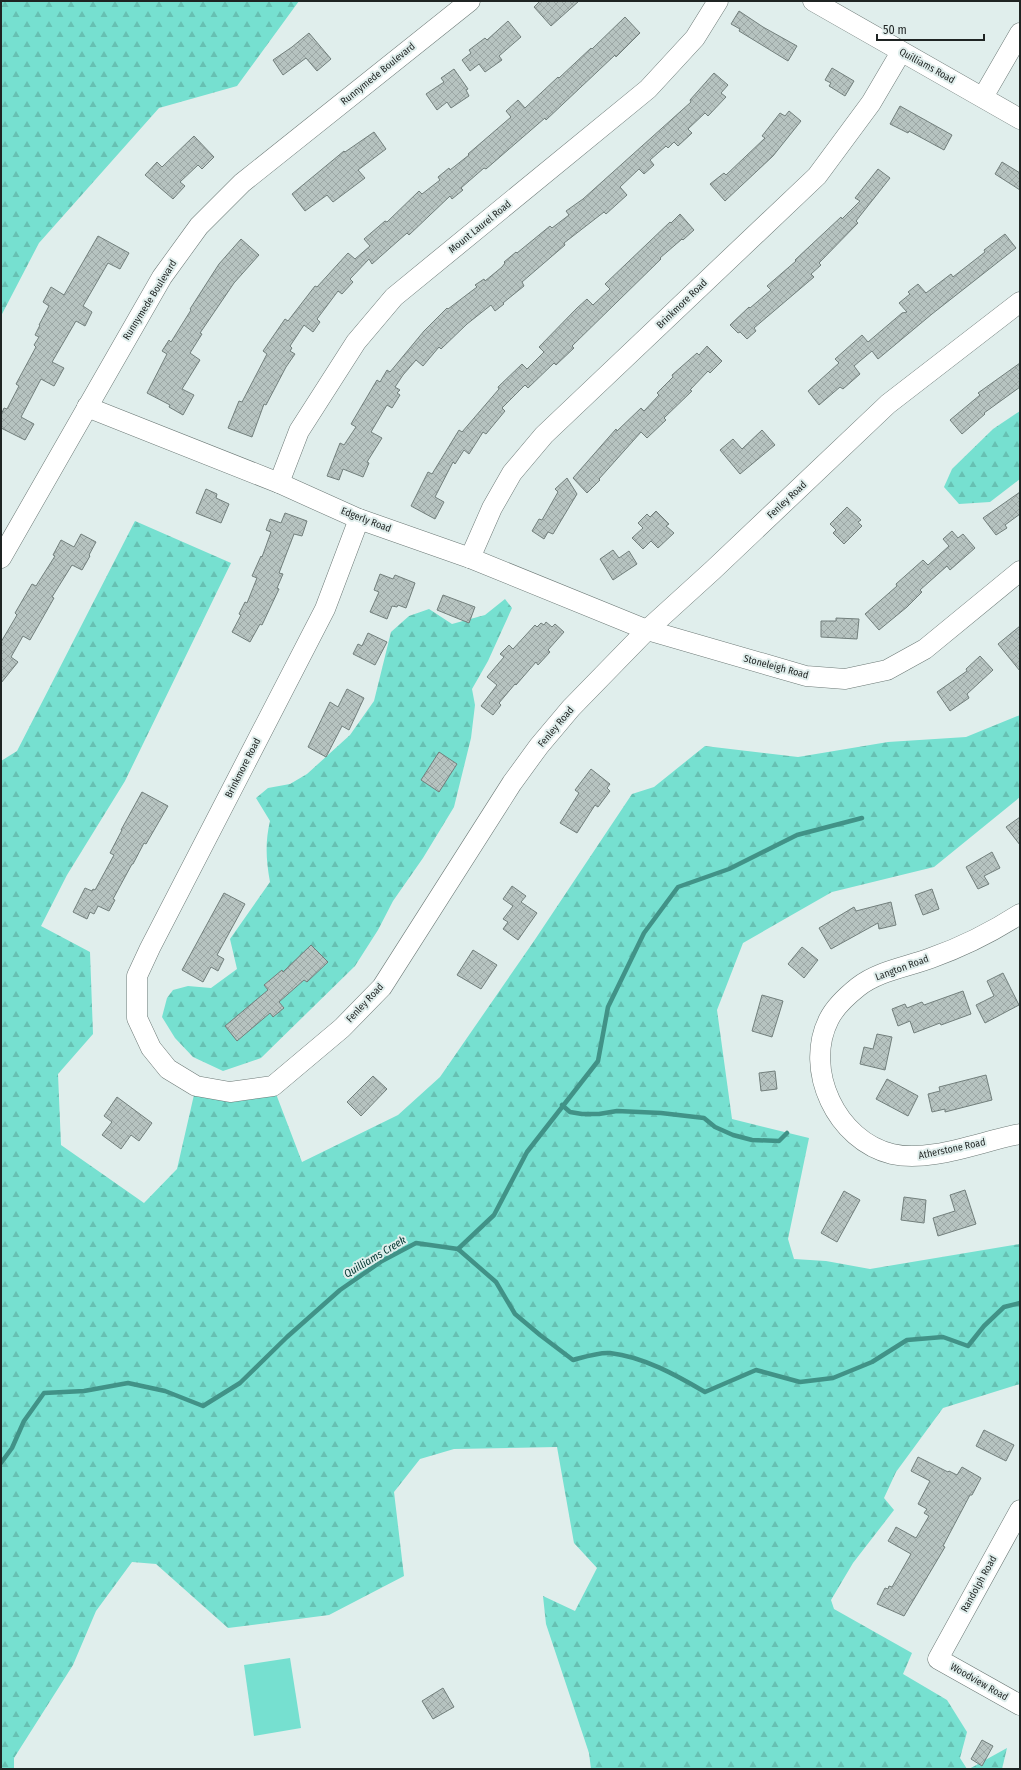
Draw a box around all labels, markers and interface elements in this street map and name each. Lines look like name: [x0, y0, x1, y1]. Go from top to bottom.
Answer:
scale bar: [877, 16, 984, 42]
text: 50 m: [883, 23, 907, 37]
street label: Runnymede Boulevard: [338, 40, 418, 108]
street label: Quilliams Road: [897, 46, 957, 86]
street label: Mount Laurel Road: [446, 198, 514, 256]
street label: Runnymede Boulevard: [121, 258, 179, 342]
street label: Brinkmore Road: [654, 277, 710, 331]
street label: Fenley Road: [765, 479, 809, 521]
street label: Edgerly Road: [339, 505, 393, 535]
street label: Stoneleigh Road: [742, 653, 810, 681]
street label: Fenley Road: [536, 704, 576, 750]
street label: Brinkmore Road: [223, 736, 263, 800]
street label: Langton Road: [874, 953, 930, 983]
street label: Fenley Road: [344, 981, 386, 1025]
street label: Atherstone Road: [917, 1136, 987, 1162]
water label: Quilliams Creek: [342, 1233, 409, 1281]
street label: Randolph Road: [959, 1554, 999, 1614]
street label: Woodview Road: [948, 1661, 1010, 1703]

